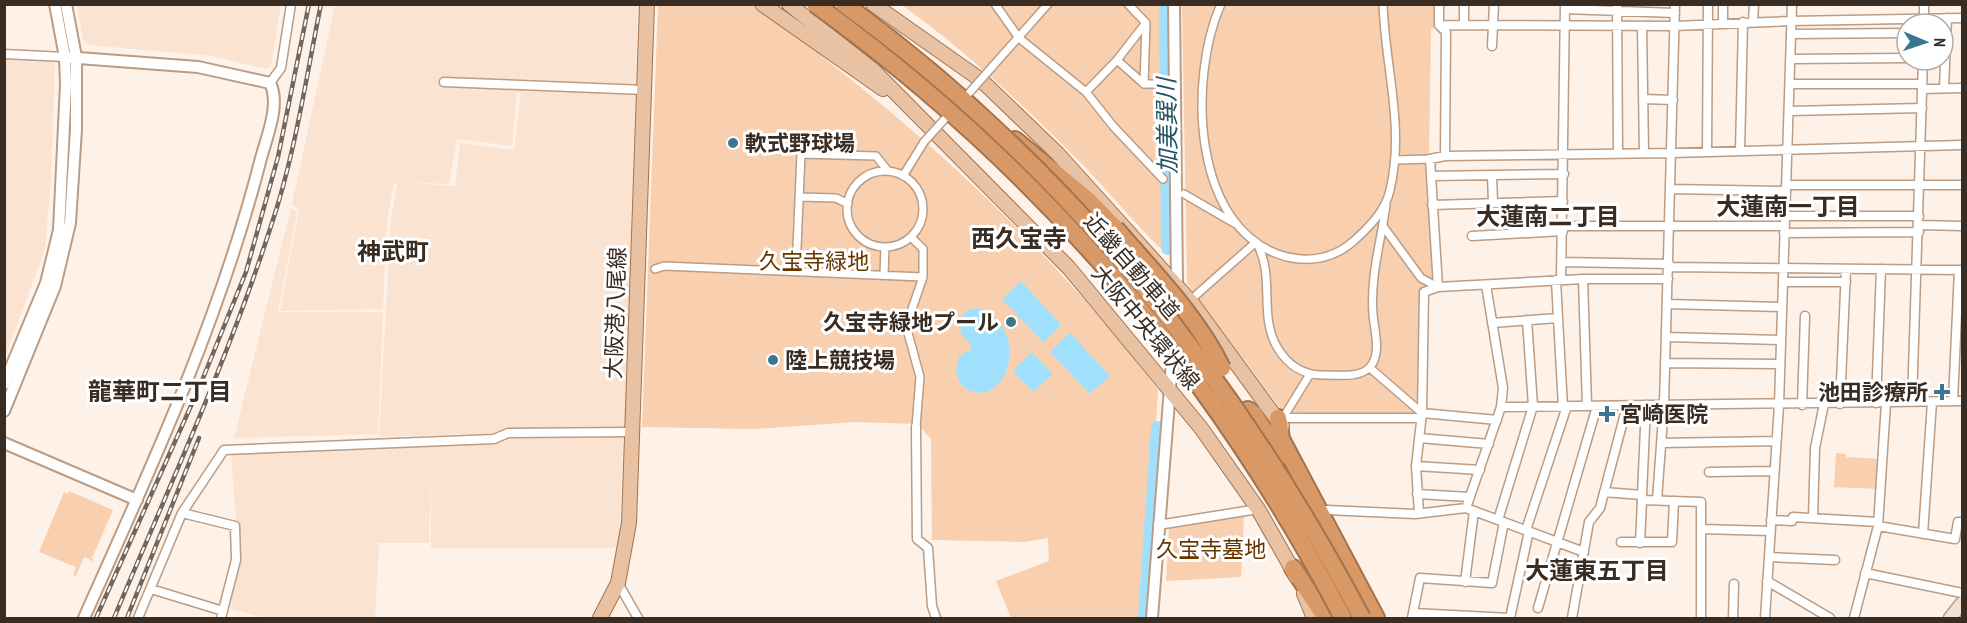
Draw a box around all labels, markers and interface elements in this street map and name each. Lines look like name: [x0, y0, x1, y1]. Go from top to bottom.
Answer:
north arrow: [1895, 12, 1955, 72]
text: N: [1930, 38, 1950, 47]
water label: 加美巽川: [1151, 75, 1183, 174]
place label: 軟式野球場: [745, 129, 855, 157]
marker: 軟式野球場: [726, 136, 740, 150]
district label: 大蓮南一丁目: [1716, 191, 1860, 222]
district label: 大蓮南二丁目: [1476, 201, 1620, 232]
street label: 近畿自動車道: [1078, 207, 1186, 325]
district label: 西久宝寺: [971, 223, 1067, 254]
district label: 神武町: [357, 236, 429, 267]
street label: 大阪港八尾線: [599, 247, 631, 379]
park label: 久宝寺緑地: [759, 247, 869, 275]
street label: 大阪中央環状線: [1086, 259, 1206, 395]
place label: 久宝寺緑地プール: [823, 308, 999, 336]
marker: 久宝寺緑地プール: [1004, 315, 1018, 329]
place label: 陸上競技場: [785, 346, 895, 374]
marker: 陸上競技場: [766, 353, 780, 367]
district label: 龍華町二丁目: [88, 376, 232, 407]
place label: 池田診療所: [1818, 378, 1928, 406]
marker: 池田診療所: [1933, 383, 1951, 401]
place label: 宮崎医院: [1620, 400, 1708, 428]
marker: 宮崎医院: [1598, 405, 1616, 423]
park label: 久宝寺墓地: [1156, 535, 1266, 563]
district label: 大蓮東五丁目: [1525, 555, 1669, 586]

